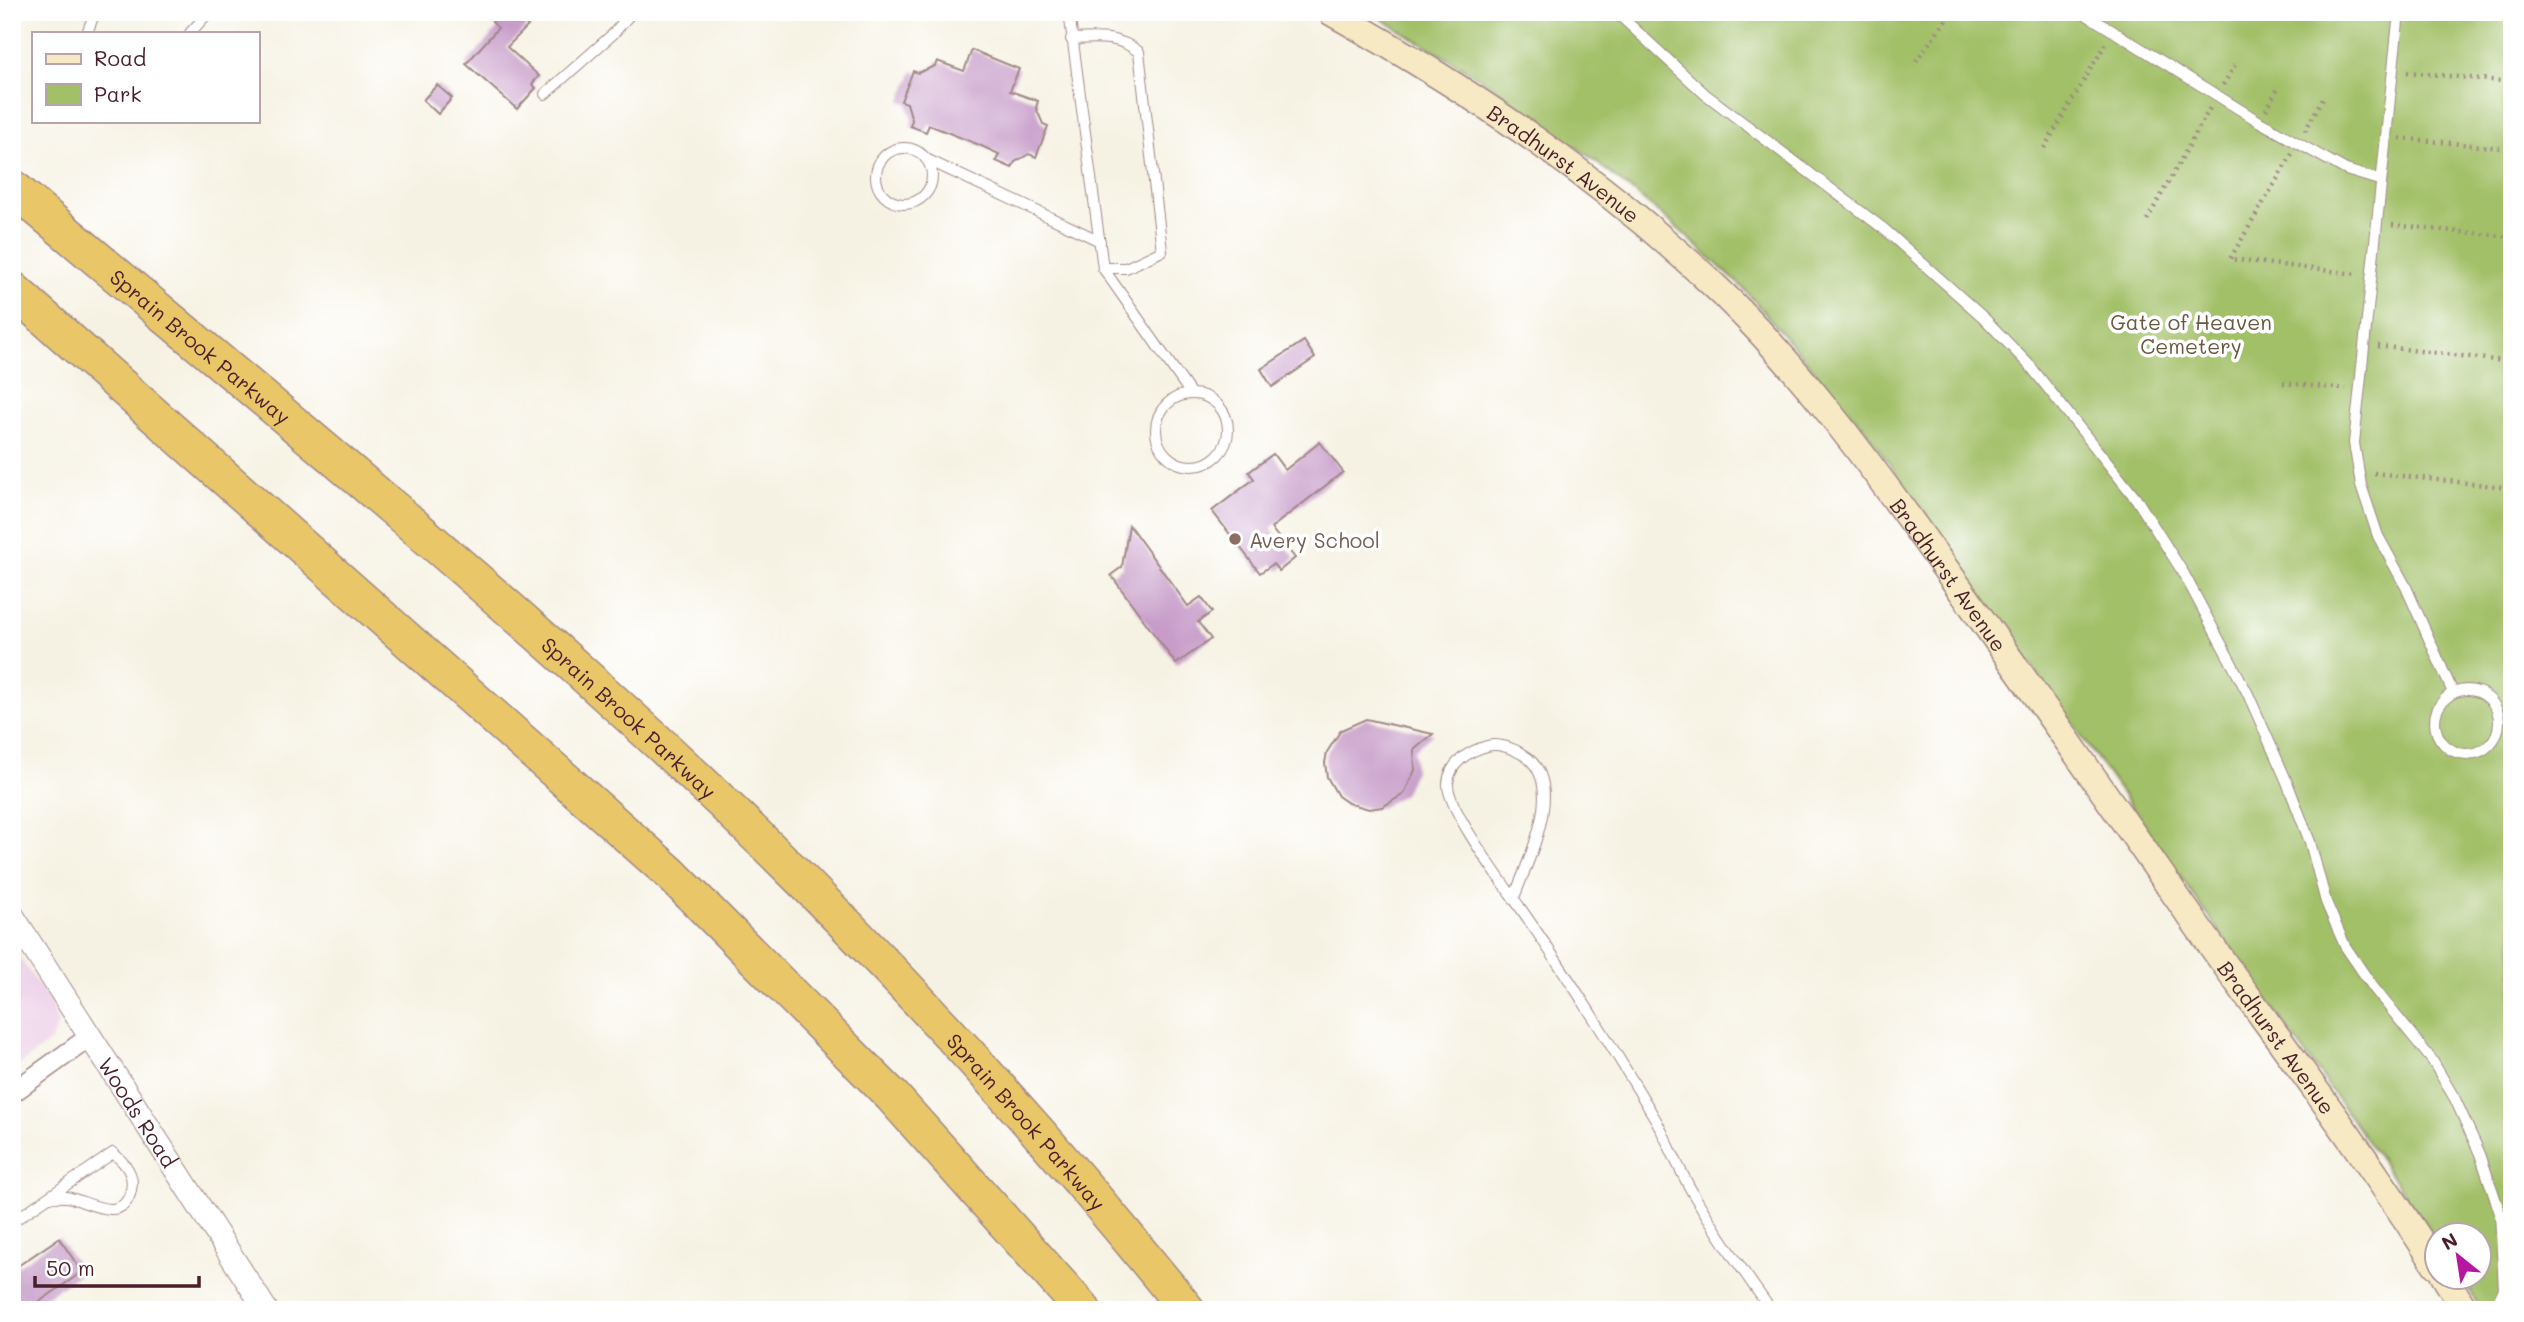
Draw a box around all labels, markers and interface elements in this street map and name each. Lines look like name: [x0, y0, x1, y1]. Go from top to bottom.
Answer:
legend: [32, 32, 259, 122]
text: Road: [94, 44, 146, 71]
text: Park: [94, 80, 142, 107]
street label: Bradhurst Avenue: [1483, 98, 1646, 228]
street label: Sprain Brook Parkway: [105, 262, 297, 429]
park label: Gate of Heaven Cemetery: [2110, 308, 2272, 359]
street label: Bradhurst Avenue: [1885, 492, 2014, 656]
place label: Avery School: [1249, 526, 1380, 553]
marker: Avery School: [1227, 531, 1243, 547]
street label: Sprain Brook Parkway: [536, 630, 723, 804]
street label: Bradhurst Avenue: [2213, 955, 2342, 1119]
street label: Sprain Brook Parkway: [942, 1027, 1112, 1215]
street label: Woods Road: [93, 1052, 184, 1172]
north arrow: [2422, 1220, 2492, 1290]
text: N: [2437, 1226, 2462, 1255]
scale bar: [35, 1245, 200, 1289]
text: 50 m: [46, 1254, 95, 1281]

